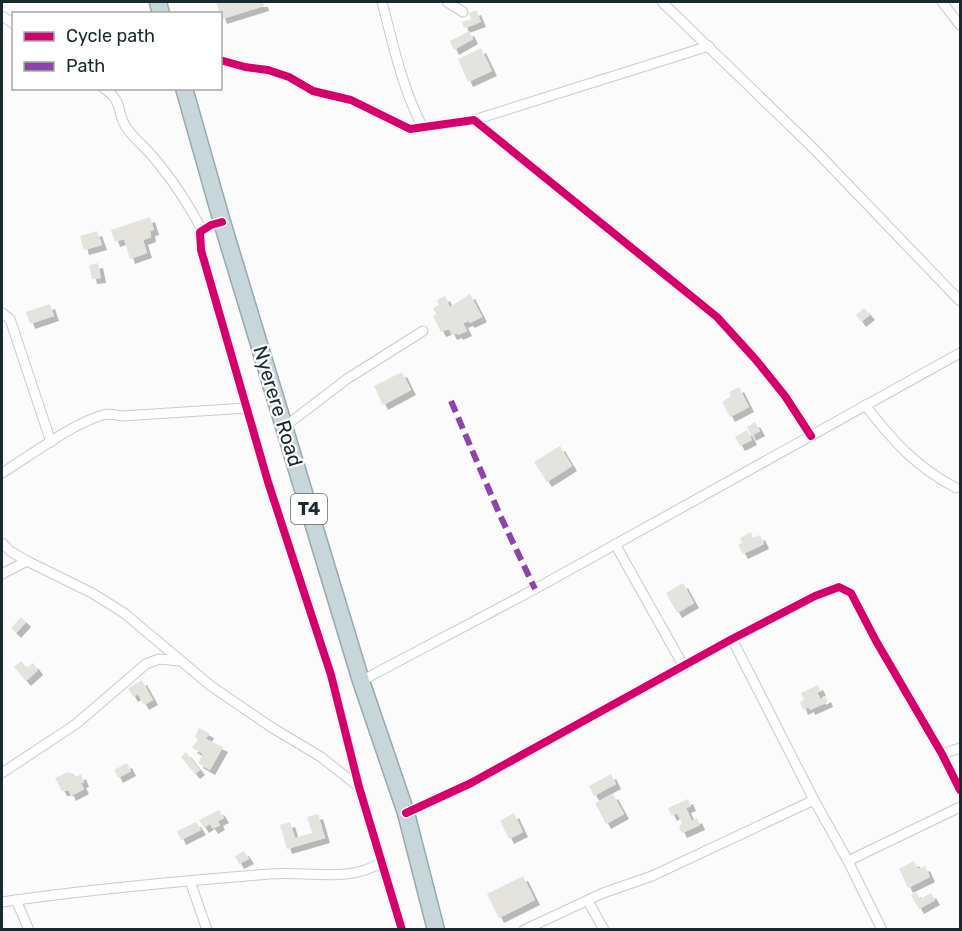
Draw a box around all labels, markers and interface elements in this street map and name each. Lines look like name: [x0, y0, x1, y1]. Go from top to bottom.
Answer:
legend: [12, 12, 222, 90]
text: Cycle path: [66, 25, 155, 47]
text: Path: [66, 55, 105, 77]
street label: Nyerere Road: [248, 343, 308, 469]
road number: T4: [291, 494, 327, 524]

